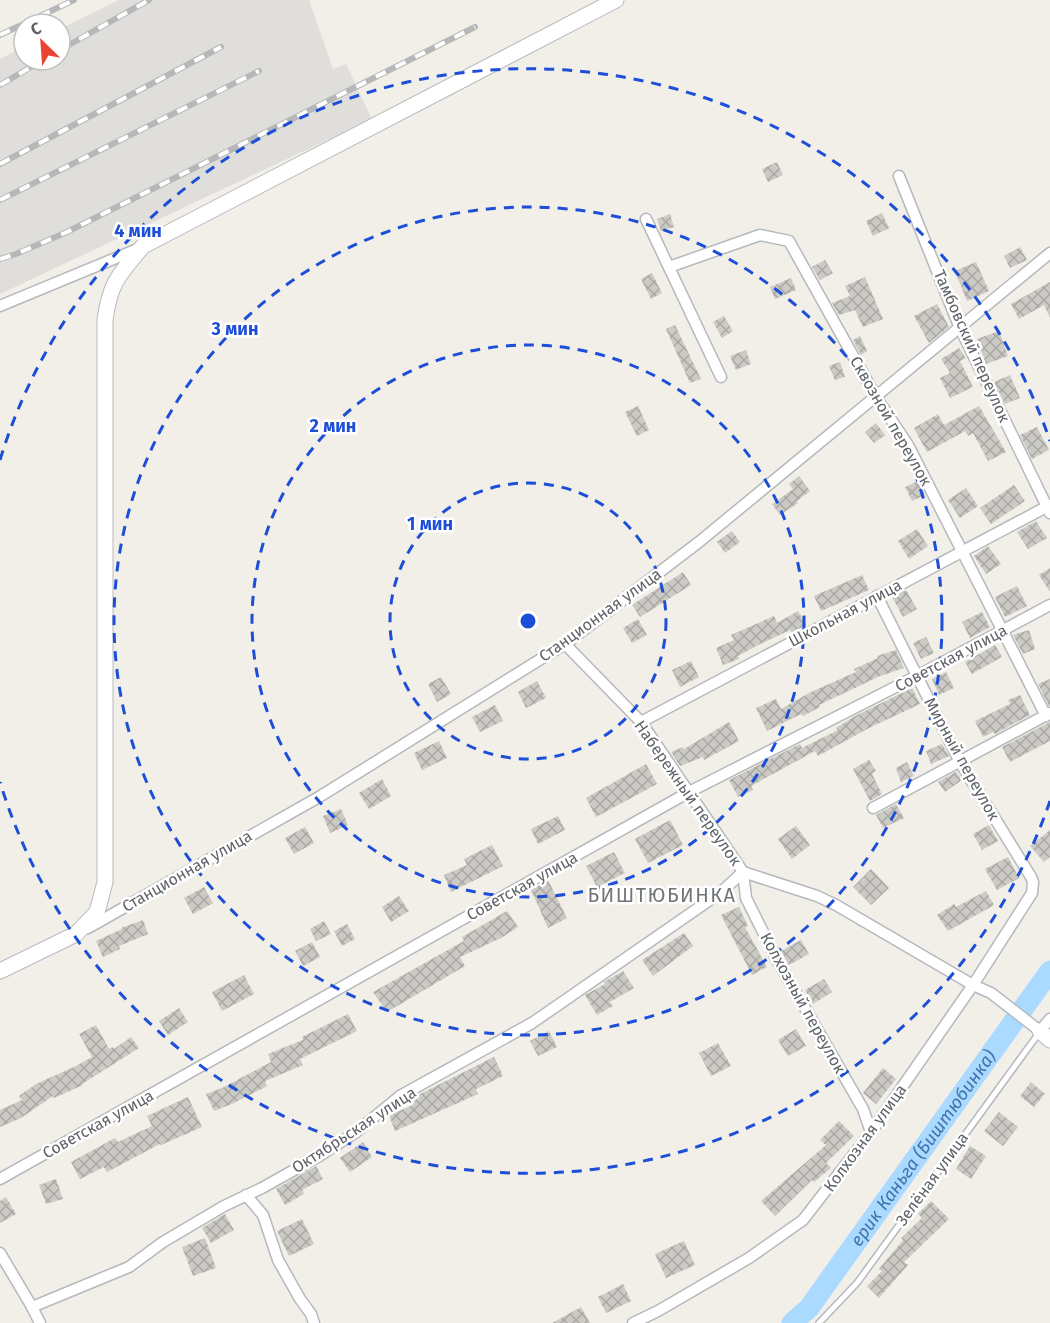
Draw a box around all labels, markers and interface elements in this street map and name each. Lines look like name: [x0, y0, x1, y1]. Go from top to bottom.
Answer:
north arrow: [12, 12, 72, 72]
text: С: [28, 18, 45, 39]
text: 4 мин: [114, 220, 162, 242]
street label: Тамбовский переулок: [930, 267, 1014, 426]
text: 3 мин: [211, 318, 258, 340]
street label: Сквозной переулок: [846, 353, 936, 490]
text: 2 мин: [310, 415, 356, 437]
text: 1 мин: [407, 513, 453, 535]
street label: Станционная улица: [535, 564, 665, 666]
street label: Школьная улица: [785, 575, 905, 651]
centre of rings: [518, 611, 538, 631]
street label: Советская улица: [892, 620, 1010, 696]
street label: Мирный переулок: [920, 694, 1004, 824]
street label: Набережный переулок: [631, 717, 746, 870]
street label: Станционная улица: [119, 826, 255, 916]
street label: Советская улица: [463, 848, 581, 924]
district label: БИШТЮБИНКА: [587, 883, 737, 907]
street label: Колхозный переулок: [756, 929, 850, 1077]
water label: ерик Каньга (Биштюбинка): [846, 1046, 1001, 1251]
street label: Колхозная улица: [820, 1081, 910, 1195]
street label: Октябрьская улица: [288, 1083, 420, 1177]
street label: Советская улица: [39, 1086, 157, 1162]
street label: Зелёная улица: [892, 1129, 972, 1229]

